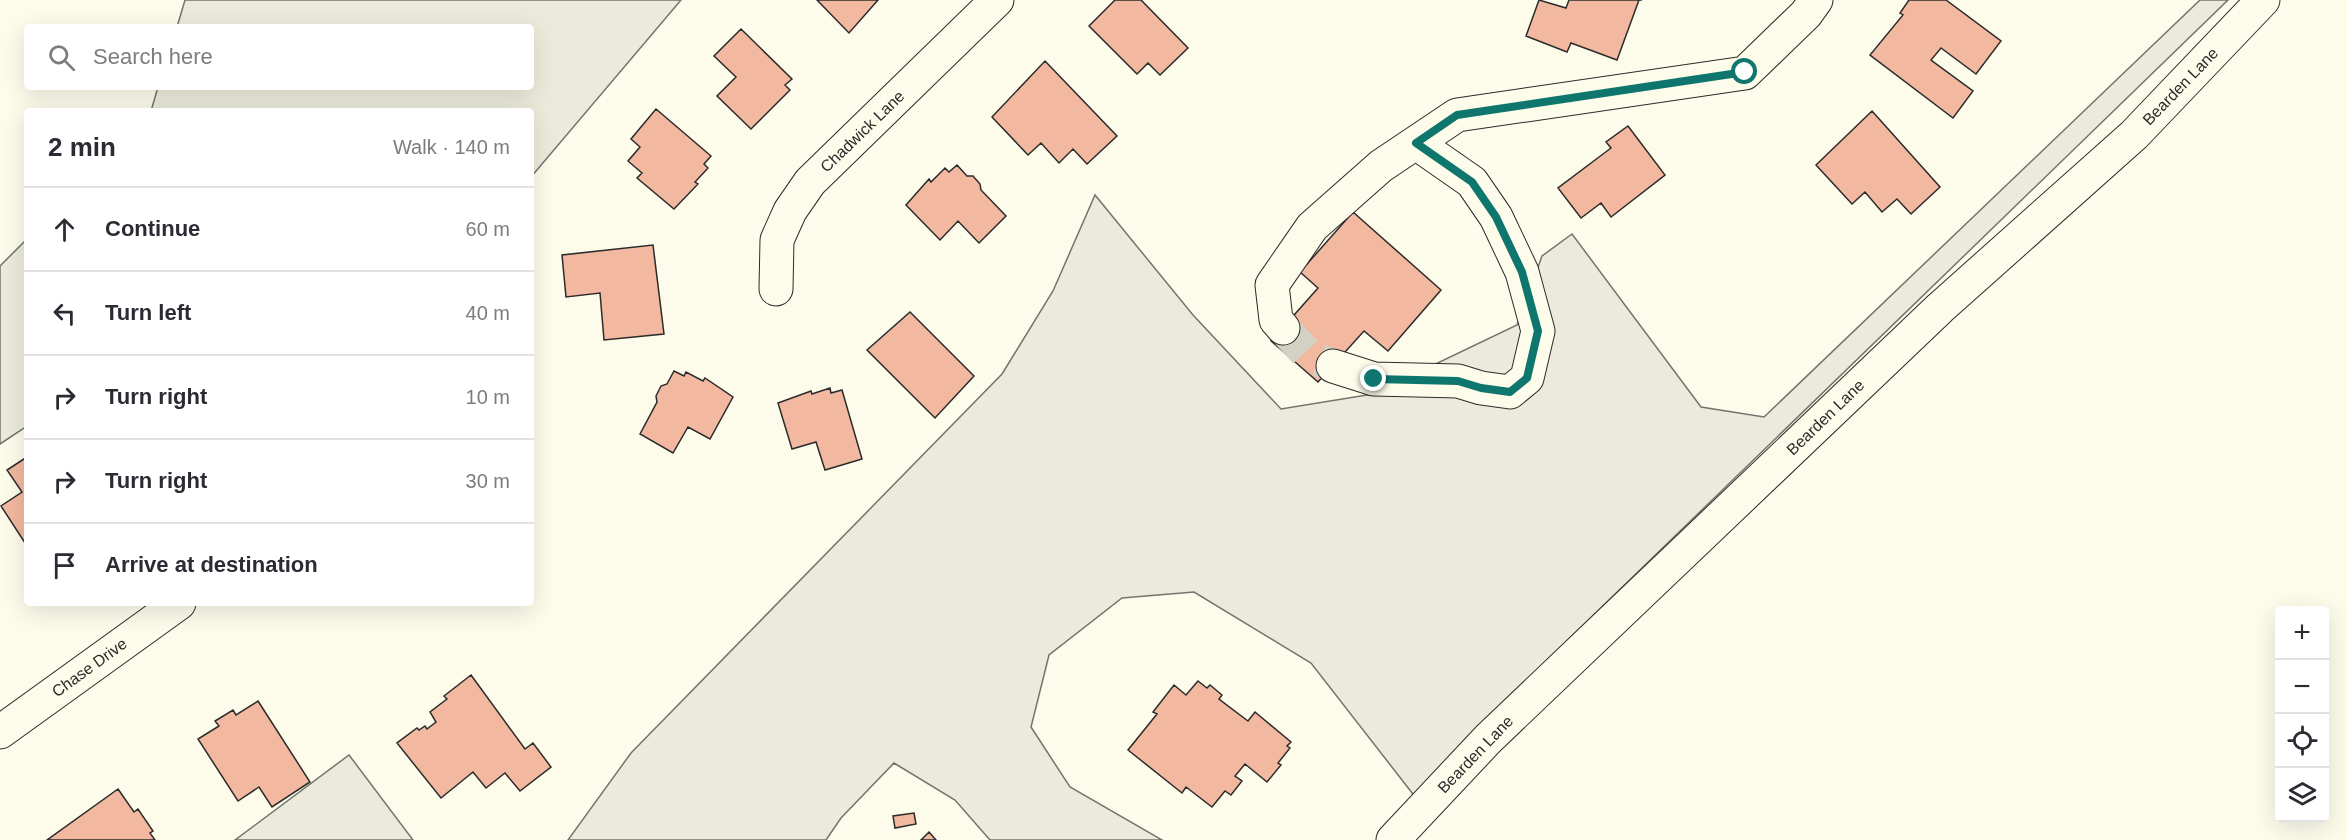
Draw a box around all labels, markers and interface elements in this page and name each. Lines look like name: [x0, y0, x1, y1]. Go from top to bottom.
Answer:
search box: [24, 24, 534, 90]
icon: search: [45, 41, 78, 74]
text: Search here: [93, 44, 213, 69]
street label: Bearden Lane: [2139, 44, 2221, 128]
route start: [1731, 58, 1757, 84]
street label: Chadwick Lane: [817, 87, 908, 175]
text: 2 min: [48, 132, 116, 162]
text: Walk · 140 m: [393, 136, 510, 158]
icon: ahead: [48, 213, 81, 246]
text: Continue: [105, 216, 200, 241]
text: 60 m: [466, 218, 510, 240]
icon: left: [48, 297, 81, 330]
text: Turn left: [105, 300, 191, 325]
text: 40 m: [466, 302, 510, 324]
route end: [1360, 365, 1386, 391]
street label: Bearden Lane: [1783, 376, 1867, 458]
icon: right: [48, 381, 81, 414]
text: Turn right: [105, 384, 207, 409]
text: 10 m: [466, 386, 510, 408]
icon: right: [48, 465, 81, 498]
text: Turn right: [105, 468, 207, 493]
text: 30 m: [466, 470, 510, 492]
icon: arrive: [48, 549, 81, 582]
text: Arrive at destination: [105, 552, 318, 577]
map controls: [2275, 606, 2329, 822]
button: +: [2275, 606, 2329, 660]
street label: Chase Drive: [49, 635, 130, 700]
button: −: [2275, 660, 2329, 714]
street label: Bearden Lane: [1434, 712, 1516, 796]
button: locate: [2275, 714, 2329, 768]
button: layers: [2275, 768, 2329, 822]

